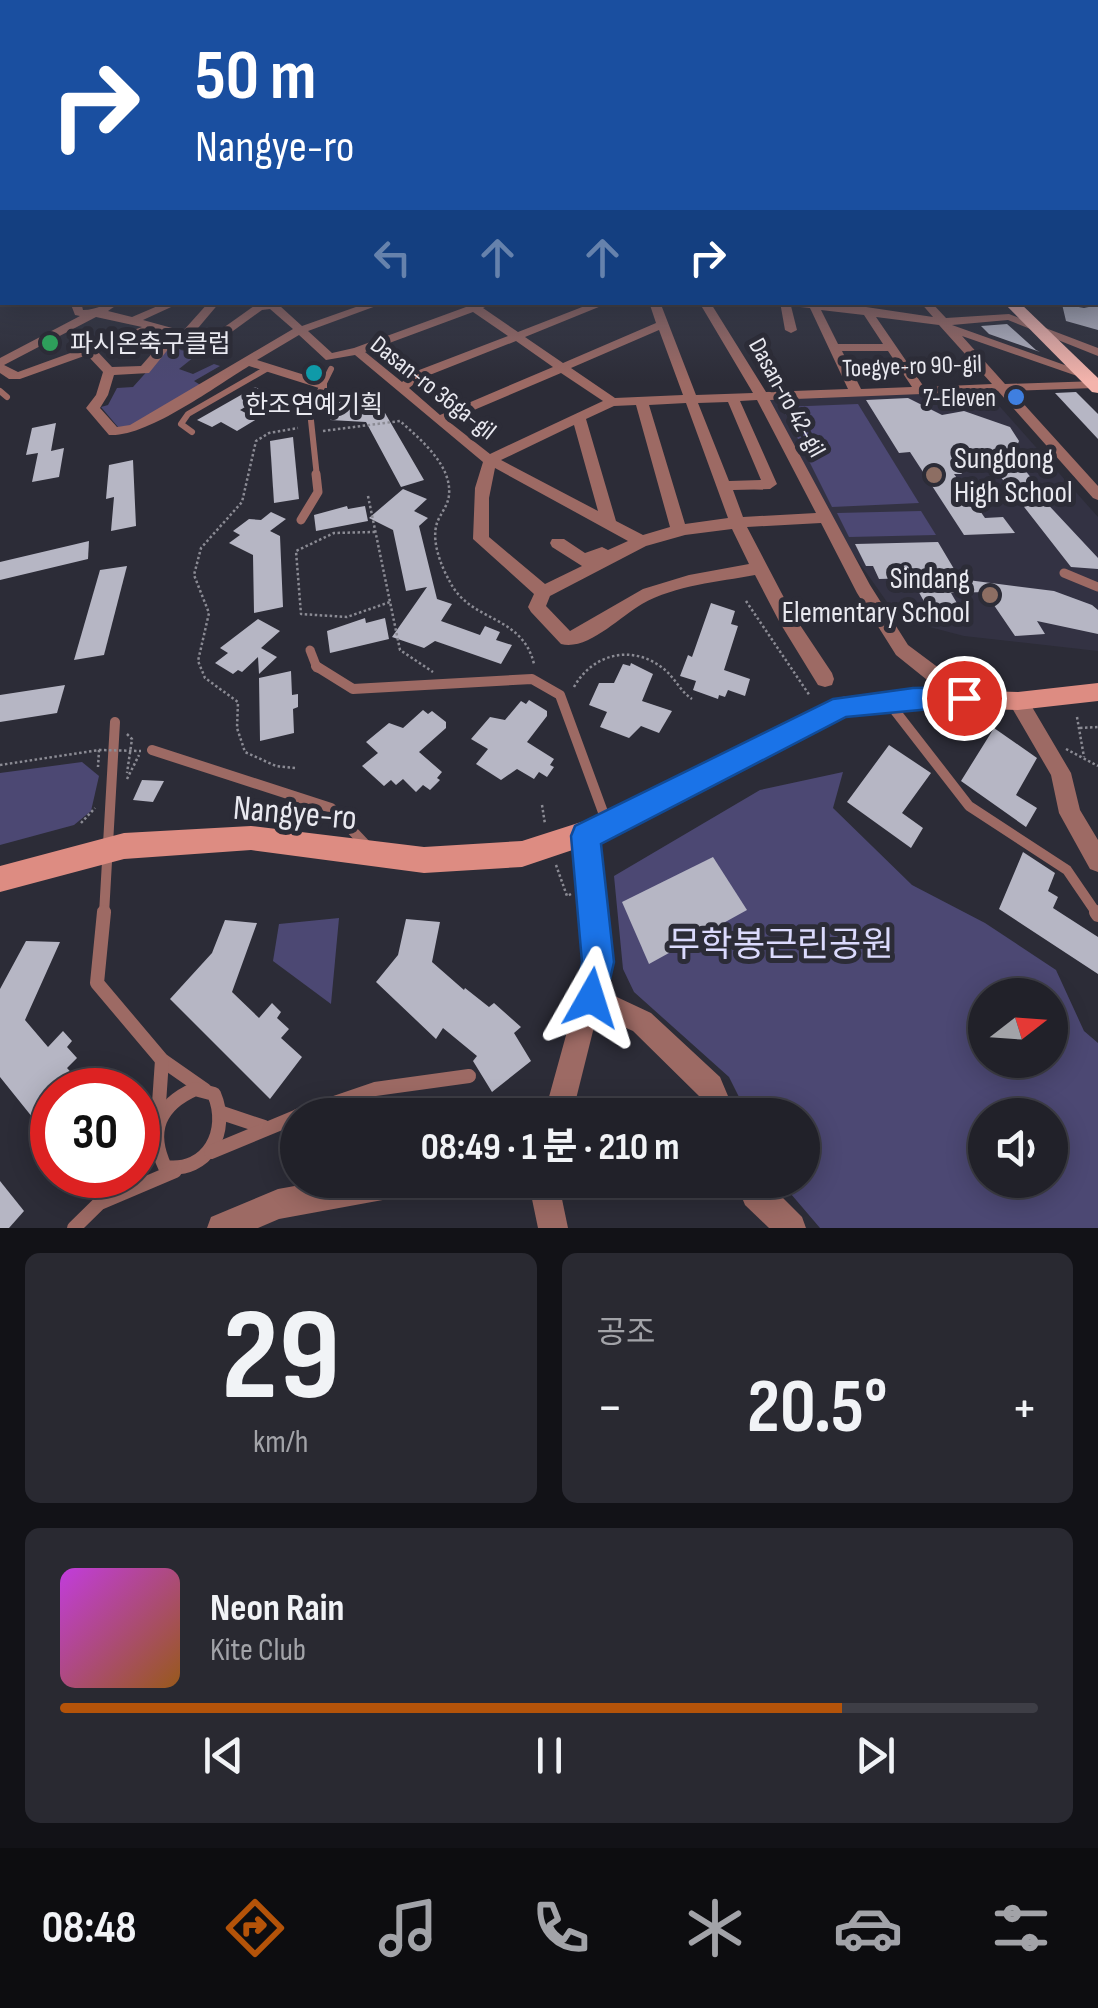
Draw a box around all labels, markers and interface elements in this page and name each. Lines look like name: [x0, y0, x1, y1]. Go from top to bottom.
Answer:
text: 50 m: [195, 35, 316, 119]
icon: right: [30, 40, 160, 170]
text: Nangye-ro: [195, 120, 354, 175]
icon: left: [365, 230, 420, 285]
icon: ahead: [470, 230, 525, 285]
icon: ahead: [575, 230, 630, 285]
icon: right: [680, 230, 735, 285]
place label: 파시온축구클럽: [70, 329, 231, 360]
street label: Dasan-ro 36ga-gil: [364, 329, 502, 447]
marker: 파시온축구클럽: [39, 332, 61, 354]
street label: Dasan-ro 42-gil: [741, 333, 832, 463]
street label: Toegye-ro 90-gil: [842, 349, 982, 384]
marker: 한조연예기획: [303, 362, 325, 384]
place label: 7-Eleven: [923, 383, 996, 414]
marker: 7-Eleven: [1005, 386, 1027, 408]
place label: 한조연예기획: [245, 390, 383, 421]
place label: Sungdong High School: [954, 441, 1073, 511]
marker: Sungdong High School: [923, 464, 945, 486]
place label: Sindang Elementary School: [782, 561, 970, 631]
marker: Sindang Elementary School: [979, 584, 1001, 606]
pin: [922, 656, 1007, 741]
icon: arrive: [937, 671, 992, 726]
street label: Nangye-ro: [231, 787, 358, 840]
park label: 무학봉근린공원: [668, 924, 894, 967]
position arrow: [539, 946, 643, 1050]
north arrow: [968, 978, 1068, 1078]
map controls: [968, 978, 1068, 1198]
speed limit sign: 30: [30, 1068, 160, 1198]
button: sound: [968, 1098, 1068, 1198]
text: 08:49 · 1 분 · 210 m: [421, 1125, 679, 1170]
text: 29: [221, 1280, 340, 1436]
text: 공조: [597, 1314, 655, 1353]
text: 20.5°: [747, 1363, 887, 1454]
text: −: [597, 1375, 623, 1442]
text: +: [1011, 1375, 1038, 1442]
text: km/h: [253, 1423, 308, 1462]
text: Neon Rain: [210, 1586, 344, 1631]
text: Kite Club: [210, 1631, 306, 1670]
icon: previous: [196, 1728, 251, 1783]
icon: pause: [522, 1728, 577, 1783]
icon: next: [848, 1728, 903, 1783]
icon: directions: [220, 1893, 290, 1963]
icon: music: [373, 1893, 443, 1963]
icon: phone: [526, 1893, 596, 1963]
icon: climate: [680, 1893, 750, 1963]
icon: car: [833, 1893, 903, 1963]
icon: filters: [986, 1893, 1056, 1963]
text: 08:48: [42, 1901, 137, 1956]

